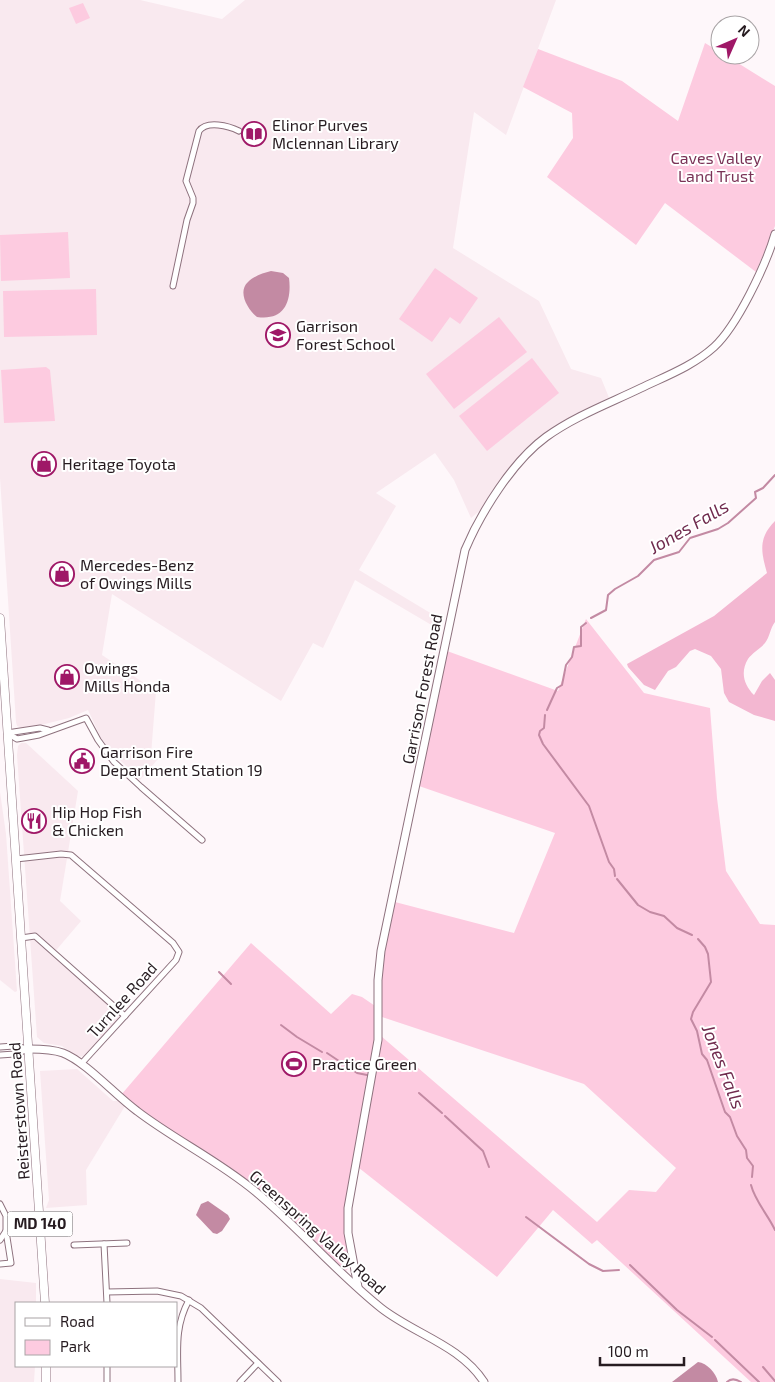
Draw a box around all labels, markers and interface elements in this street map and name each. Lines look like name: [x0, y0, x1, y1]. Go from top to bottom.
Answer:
north arrow: [710, 15, 760, 65]
text: N: [735, 21, 754, 40]
place label: Elinor Purves Mclennan Library: [272, 115, 399, 152]
library icon: Elinor Purves Mclennan Library: [241, 121, 267, 147]
park label: Caves Valley Land Trust: [671, 148, 762, 185]
place label: Garrison Forest School: [296, 316, 395, 353]
school or university icon: Garrison Forest School: [265, 322, 291, 348]
shop icon: Heritage Toyota: [31, 451, 57, 477]
place label: Heritage Toyota: [62, 454, 176, 473]
water label: Jones Falls: [644, 494, 732, 558]
place label: Mercedes-Benz of Owings Mills: [80, 555, 194, 592]
shop icon: Mercedes-Benz of Owings Mills: [49, 561, 75, 587]
street label: Garrison Forest Road: [398, 612, 445, 766]
place label: Owings Mills Honda: [84, 658, 170, 695]
shop icon: Owings Mills Honda: [54, 664, 80, 690]
place label: Garrison Fire Department Station 19: [100, 742, 263, 779]
public building icon: Garrison Fire Department Station 19: [69, 748, 95, 774]
place label: Hip Hop Fish & Chicken: [52, 802, 142, 839]
restaurant icon: Hip Hop Fish & Chicken: [21, 808, 47, 834]
street label: Turnlee Road: [83, 958, 160, 1041]
water label: Jones Falls: [697, 1020, 750, 1112]
street label: Reisterstown Road: [4, 1042, 33, 1180]
sports icon: Practice Green: [281, 1051, 307, 1077]
place label: Practice Green: [312, 1054, 417, 1073]
street label: Greenspring Valley Road: [246, 1165, 390, 1298]
road number: MD 140: [8, 1212, 72, 1236]
legend: [15, 1302, 178, 1367]
text: Road: [60, 1312, 95, 1330]
scale bar: [600, 1334, 684, 1366]
text: Park: [60, 1337, 91, 1355]
text: 100 m: [608, 1342, 649, 1360]

